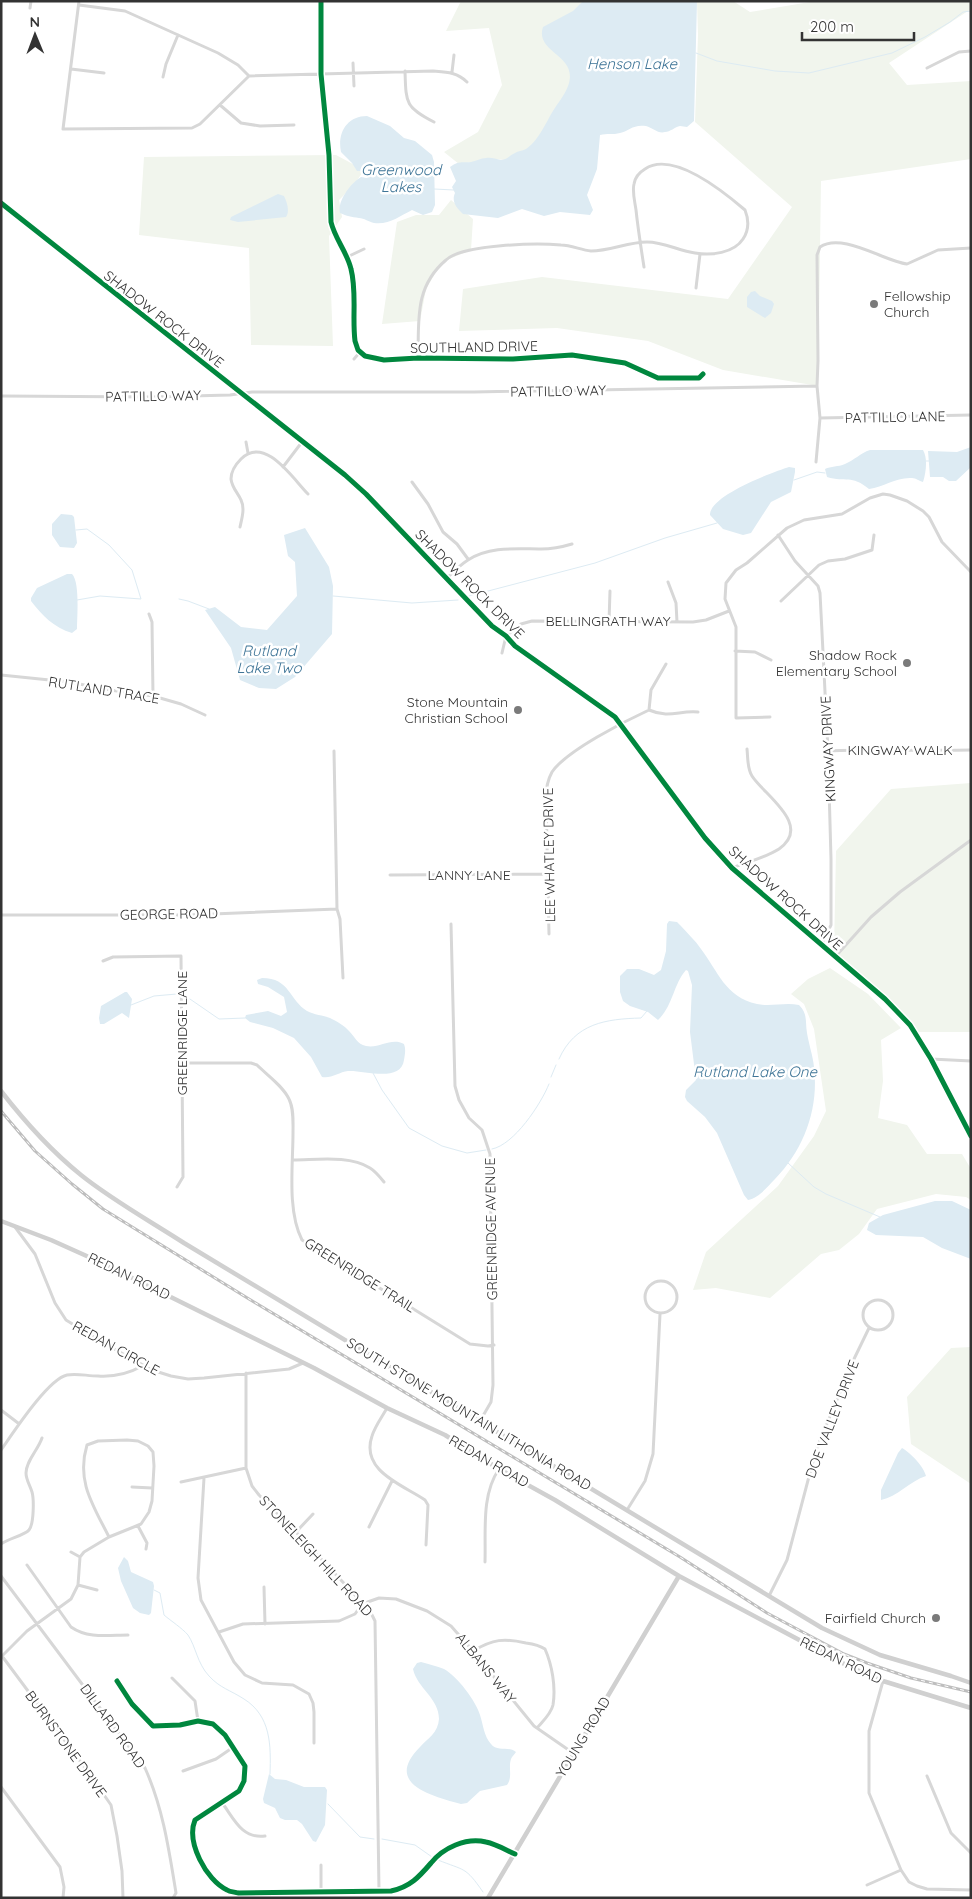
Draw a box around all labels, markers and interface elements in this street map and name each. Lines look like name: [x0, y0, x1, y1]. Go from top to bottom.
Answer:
north arrow: [10, 10, 60, 60]
scale bar: [802, 10, 914, 42]
text: N: [29, 13, 40, 31]
text: 200 m: [810, 17, 854, 36]
water label: Henson Lake: [587, 54, 678, 73]
water label: Greenwood Lakes: [361, 160, 443, 196]
street label: SHADOW ROCK DRIVE: [100, 266, 228, 372]
place label: Fellowship Church: [884, 287, 951, 321]
marker: Fellowship Church: [868, 298, 880, 310]
street label: SOUTHLAND DRIVE: [410, 337, 538, 357]
street label: PATTILLO WAY: [510, 381, 606, 401]
street label: PATTILLO WAY: [105, 386, 201, 406]
street label: PATTILLO LANE: [844, 407, 946, 427]
street label: SHADOW ROCK DRIVE: [411, 525, 529, 643]
street label: BELLINGRATH WAY: [546, 612, 671, 630]
water label: Rutland Lake Two: [237, 641, 302, 677]
place label: Shadow Rock Elementary School: [776, 646, 897, 680]
marker: Shadow Rock Elementary School: [901, 657, 913, 669]
street label: RUTLAND TRACE: [47, 672, 161, 708]
place label: Stone Mountain Christian School: [405, 693, 508, 727]
street label: KINGWAY DRIVE: [816, 695, 840, 803]
marker: Stone Mountain Christian School: [512, 704, 524, 716]
street label: KINGWAY WALK: [847, 741, 953, 759]
street label: LEE WHATLEY DRIVE: [539, 787, 559, 923]
street label: SHADOW ROCK DRIVE: [725, 842, 847, 954]
street label: LANNY LANE: [427, 866, 511, 884]
street label: GEORGE ROAD: [120, 904, 218, 924]
street label: GREENRIDGE LANE: [173, 971, 191, 1095]
water label: Rutland Lake One: [693, 1062, 817, 1081]
street label: GREENRIDGE AVENUE: [481, 1157, 501, 1301]
street label: GREENRIDGE TRAIL: [301, 1234, 419, 1317]
street label: REDAN ROAD: [85, 1248, 173, 1304]
street label: REDAN CIRCLE: [69, 1317, 163, 1379]
street label: SOUTH STONE MOUNTAIN LITHONIA ROAD: [343, 1334, 595, 1494]
street label: DOE VALLEY DRIVE: [801, 1357, 863, 1481]
street label: REDAN ROAD: [446, 1431, 532, 1491]
street label: STONELEIGH HILL ROAD: [255, 1492, 377, 1620]
place label: Fairfield Church: [825, 1609, 926, 1627]
marker: Fairfield Church: [930, 1612, 942, 1624]
street label: ALBANS WAY: [452, 1629, 520, 1707]
street label: REDAN ROAD: [797, 1632, 885, 1688]
street label: DILLARD ROAD: [76, 1680, 150, 1772]
street label: BURNSTONE DRIVE: [21, 1687, 111, 1801]
street label: YOUNG ROAD: [552, 1693, 614, 1781]

